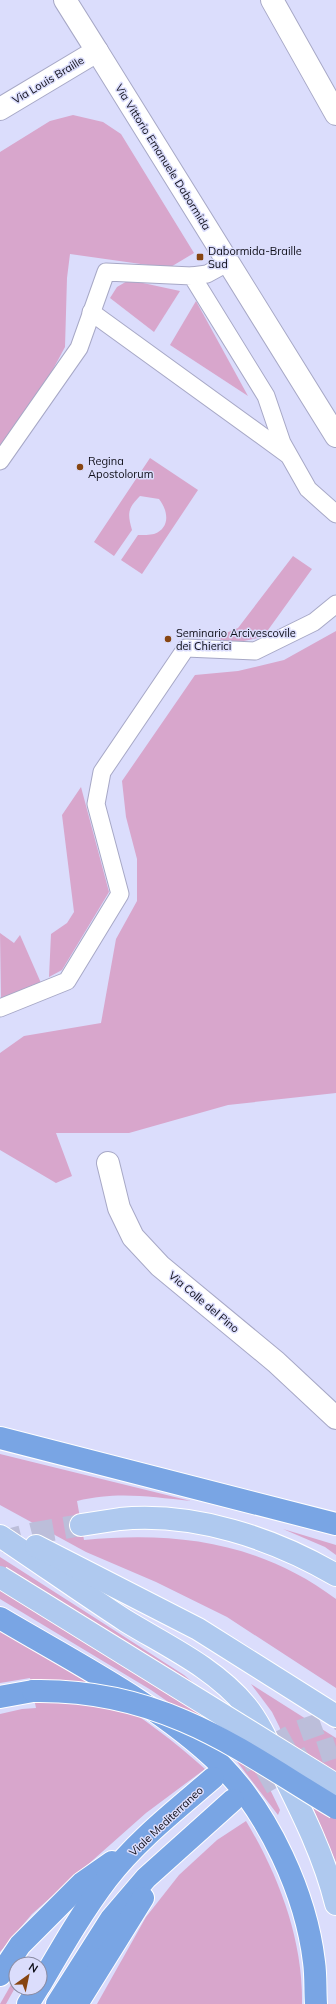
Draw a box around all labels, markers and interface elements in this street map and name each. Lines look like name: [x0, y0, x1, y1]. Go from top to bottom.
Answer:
street label: Via Louis Braille: [10, 53, 86, 107]
street label: Via Vittorio Emanuele Dabormida: [112, 81, 214, 233]
place label: Dabormida-Braille Sud: [208, 244, 302, 271]
marker: Dabormida-Braille Sud: [195, 252, 205, 262]
place label: Regina Apostolorum: [88, 454, 153, 481]
marker: Regina Apostolorum: [75, 462, 85, 472]
place label: Seminario Arcivescovile dei Chierici: [176, 626, 296, 653]
marker: Seminario Arcivescovile dei Chierici: [163, 634, 173, 644]
street label: Via Colle del Pino: [166, 1268, 242, 1336]
street label: Viale Mediterraneo: [126, 1783, 206, 1859]
north arrow: [8, 1956, 48, 1996]
text: N: [26, 1959, 41, 1976]

